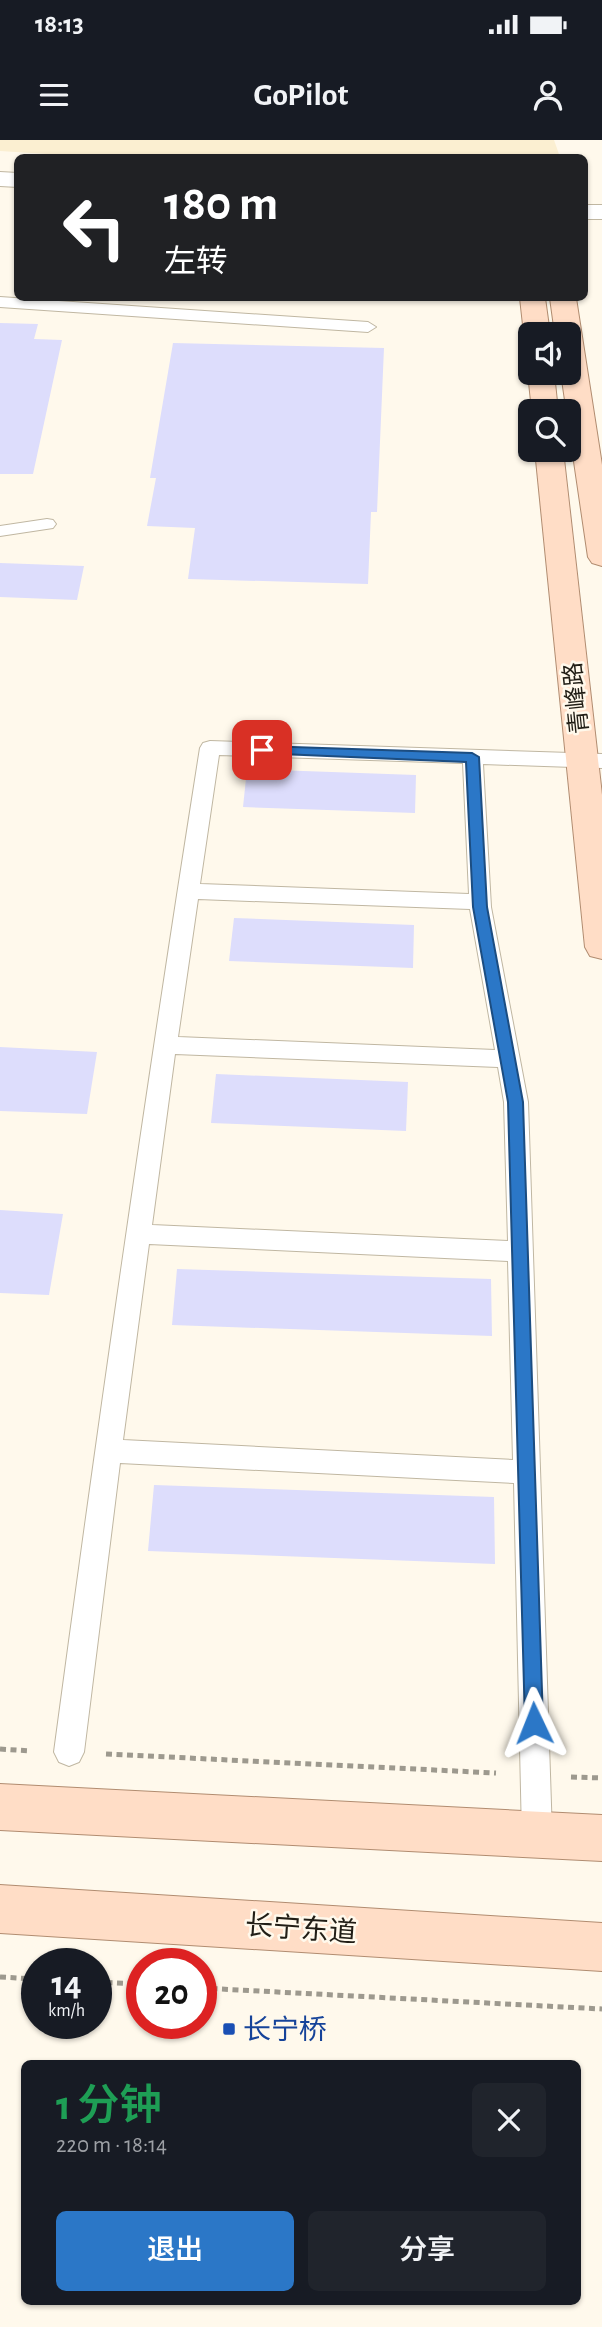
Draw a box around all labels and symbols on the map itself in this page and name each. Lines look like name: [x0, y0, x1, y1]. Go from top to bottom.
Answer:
street label: 青峰路: [559, 661, 593, 735]
pin: [232, 720, 292, 780]
position arrow: [497, 1686, 571, 1760]
street label: 长宁东道: [244, 1910, 358, 1948]
speed limit sign: 20: [126, 1948, 217, 2039]
place label: 长宁桥: [243, 2015, 327, 2045]
marker: 长宁桥: [221, 2021, 237, 2037]

